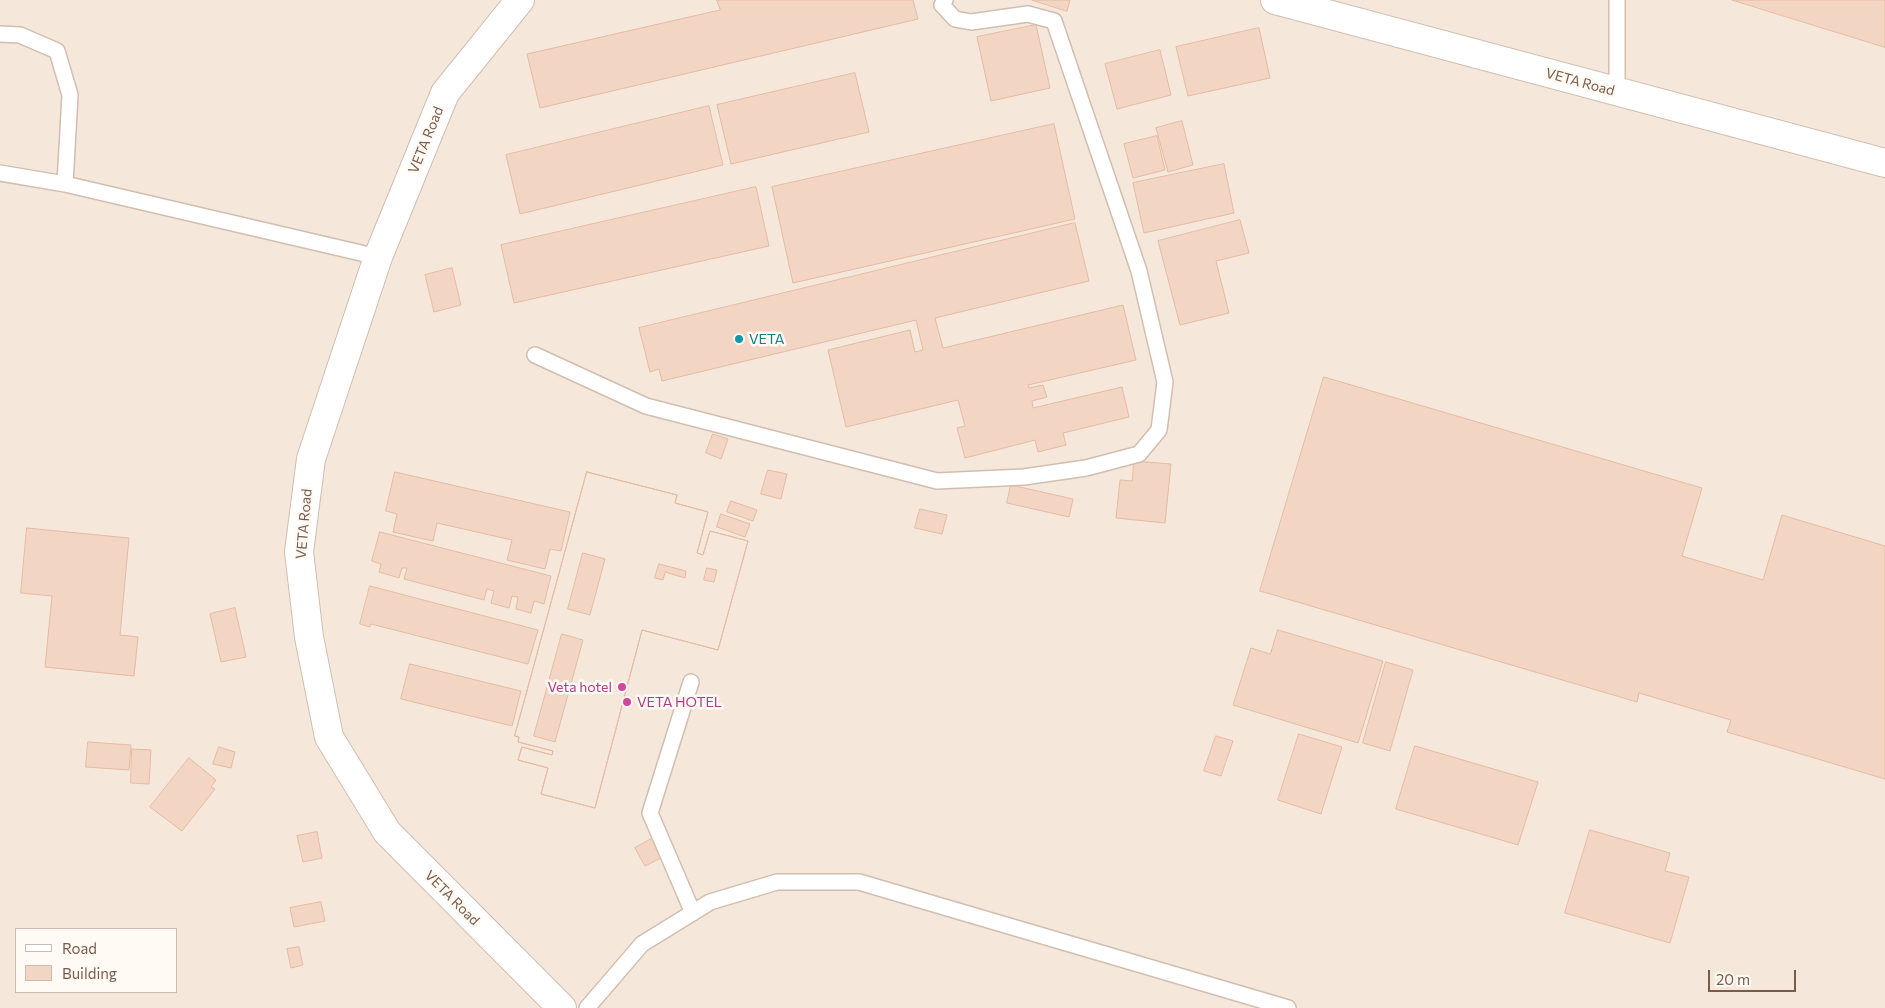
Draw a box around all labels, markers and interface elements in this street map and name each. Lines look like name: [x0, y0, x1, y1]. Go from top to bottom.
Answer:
street label: VETA Road: [1544, 65, 1616, 99]
street label: VETA Road: [405, 104, 447, 176]
place label: VETA: [749, 331, 784, 347]
marker: VETA: [733, 333, 745, 345]
street label: VETA Road: [293, 488, 315, 560]
place label: Veta hotel: [547, 679, 612, 695]
marker: Veta hotel: [616, 681, 628, 693]
place label: VETA HOTEL: [637, 694, 722, 710]
marker: VETA HOTEL: [621, 696, 633, 708]
street label: VETA Road: [421, 867, 483, 929]
legend: [15, 928, 178, 993]
text: Road: [62, 939, 97, 957]
scale bar: [1710, 960, 1798, 992]
text: Building: [62, 964, 117, 982]
text: 20 m: [1716, 970, 1750, 988]

